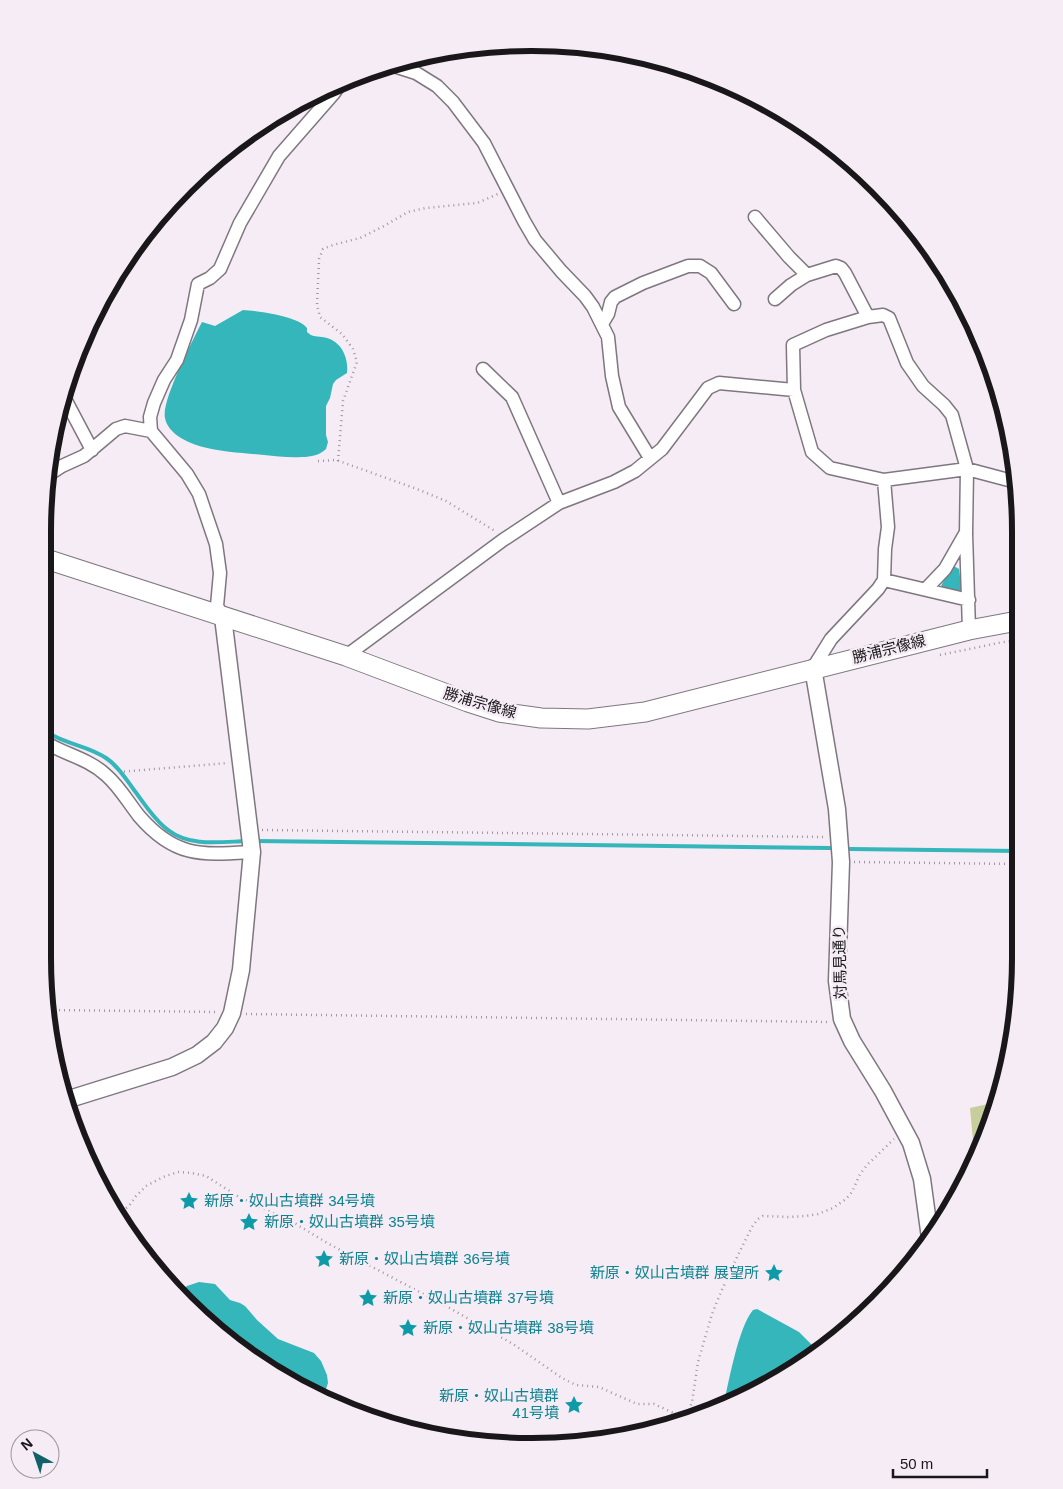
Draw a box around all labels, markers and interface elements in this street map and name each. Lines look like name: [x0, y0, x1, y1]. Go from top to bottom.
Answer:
street label: 勝浦宗像線: [850, 631, 927, 666]
street label: 勝浦宗像線: [442, 684, 519, 721]
street label: 対馬見通り: [830, 924, 849, 1000]
place icon: 新原・奴山古墳群 34号墳: [178, 1190, 200, 1212]
place label: 新原・奴山古墳群 34号墳: [204, 1192, 375, 1209]
place icon: 新原・奴山古墳群 35号墳: [238, 1211, 260, 1233]
place label: 新原・奴山古墳群 35号墳: [264, 1213, 435, 1230]
place icon: 新原・奴山古墳群 36号墳: [313, 1248, 335, 1270]
place label: 新原・奴山古墳群 36号墳: [339, 1250, 510, 1267]
place icon: 新原・奴山古墳群 展望所: [763, 1262, 785, 1284]
place label: 新原・奴山古墳群 展望所: [590, 1264, 759, 1281]
place icon: 新原・奴山古墳群 37号墳: [357, 1287, 379, 1309]
place label: 新原・奴山古墳群 37号墳: [383, 1289, 554, 1306]
place icon: 新原・奴山古墳群 38号墳: [397, 1317, 419, 1339]
place label: 新原・奴山古墳群 38号墳: [423, 1319, 594, 1336]
place label: 新原・奴山古墳群 41号墳: [439, 1387, 559, 1421]
place icon: 新原・奴山古墳群 41号墳: [563, 1394, 585, 1416]
north arrow: [10, 1429, 60, 1479]
text: N: [18, 1435, 36, 1453]
scale bar: [893, 1446, 987, 1478]
text: 50 m: [900, 1455, 933, 1472]

